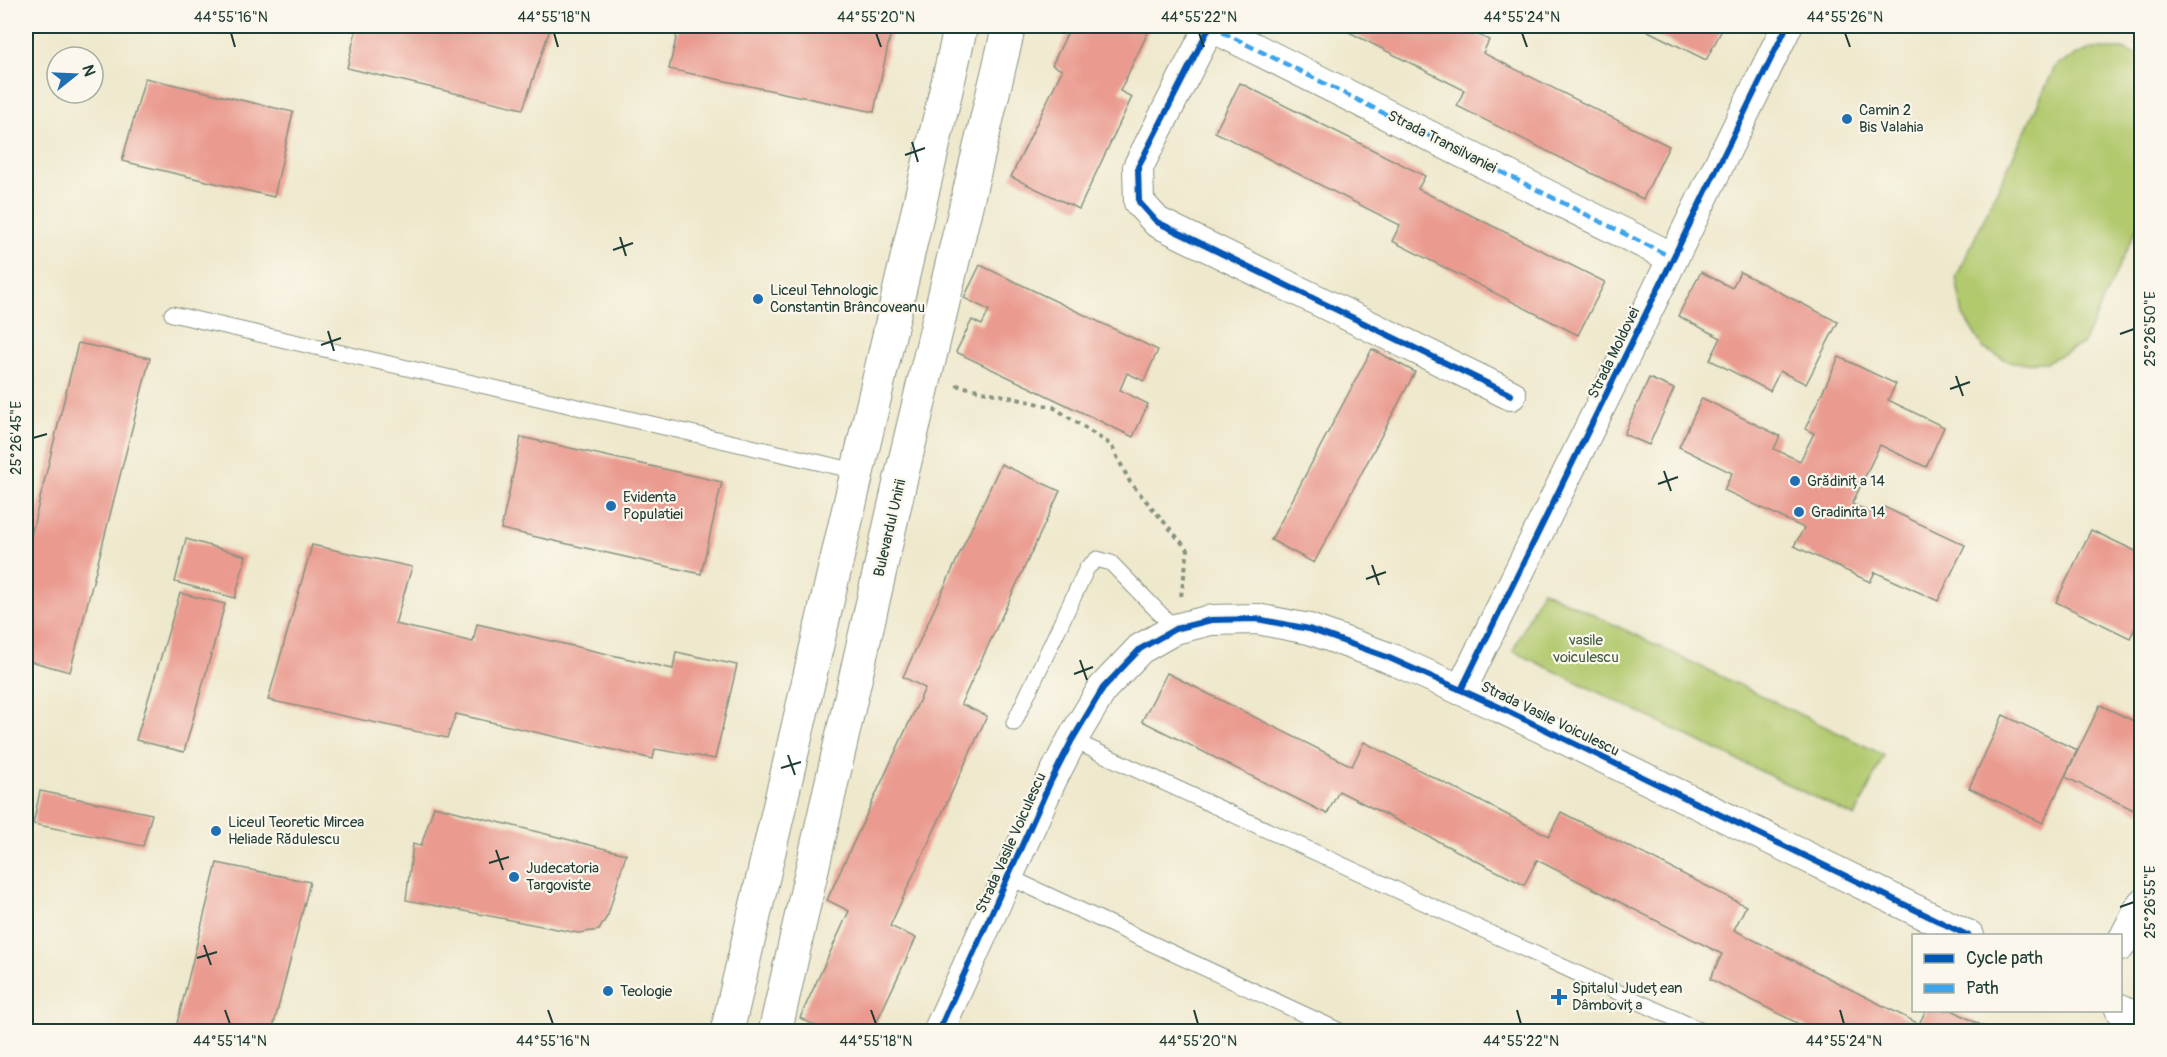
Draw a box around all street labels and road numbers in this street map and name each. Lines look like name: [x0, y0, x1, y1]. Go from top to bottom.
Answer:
street label: Strada Transilvaniei: [1384, 106, 1500, 178]
street label: Strada Moldovei: [1584, 304, 1644, 402]
street label: Bulevardul Unirii: [870, 477, 910, 579]
street label: Strada Vasile Voiculescu: [1478, 677, 1622, 761]
street label: Strada Vasile Voiculescu: [971, 770, 1051, 916]

